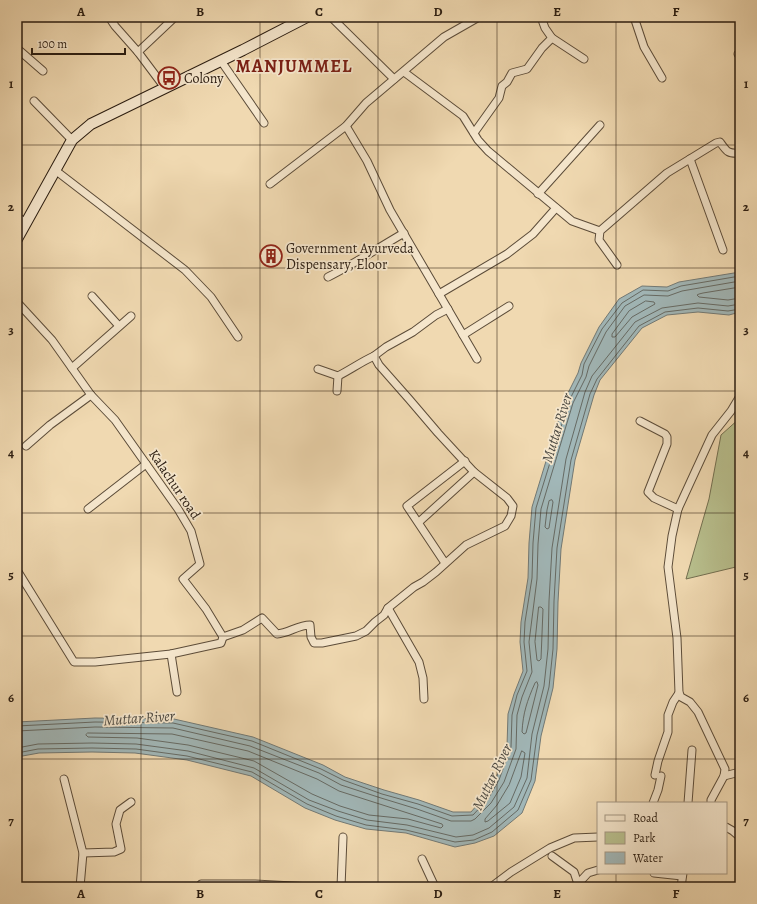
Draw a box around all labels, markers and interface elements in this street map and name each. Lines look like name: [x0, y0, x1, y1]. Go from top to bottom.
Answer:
text: A: [76, 3, 86, 20]
text: B: [196, 3, 204, 20]
text: C: [315, 3, 323, 20]
text: D: [433, 3, 443, 20]
text: E: [553, 3, 561, 20]
text: F: [673, 3, 680, 20]
scale bar: [32, 30, 125, 56]
text: 100 m: [38, 36, 67, 52]
district label: MANJUMMEL: [236, 54, 352, 78]
bus stop icon: Colony: [156, 65, 182, 91]
place label: Colony: [184, 69, 224, 88]
text: 1: [9, 75, 14, 92]
text: 1: [744, 75, 749, 92]
text: 2: [8, 198, 15, 215]
text: 2: [743, 198, 750, 215]
place label: Government Ayurveda Dispensary, Eloor: [286, 239, 414, 274]
building icon: Government Ayurveda Dispensary, Eloor: [258, 243, 284, 269]
text: 3: [8, 321, 14, 338]
text: 3: [743, 321, 749, 338]
water label: Muttar River: [537, 390, 577, 465]
text: 4: [8, 444, 14, 461]
text: 4: [743, 444, 749, 461]
street label: Kalachur road: [144, 446, 205, 523]
text: 5: [8, 566, 14, 583]
text: 5: [743, 566, 749, 583]
text: 6: [8, 689, 14, 706]
text: 6: [743, 689, 749, 706]
water label: Muttar River: [103, 705, 176, 730]
water label: Muttar River: [467, 740, 517, 814]
legend: [597, 802, 727, 874]
text: Road: [633, 810, 659, 826]
text: 7: [8, 812, 14, 829]
text: 7: [743, 812, 749, 829]
text: Park: [633, 830, 656, 846]
text: Water: [632, 850, 663, 866]
text: A: [76, 885, 86, 902]
text: B: [196, 885, 204, 902]
text: C: [315, 885, 323, 902]
text: D: [433, 885, 443, 902]
text: E: [553, 885, 561, 902]
text: F: [673, 885, 680, 902]

